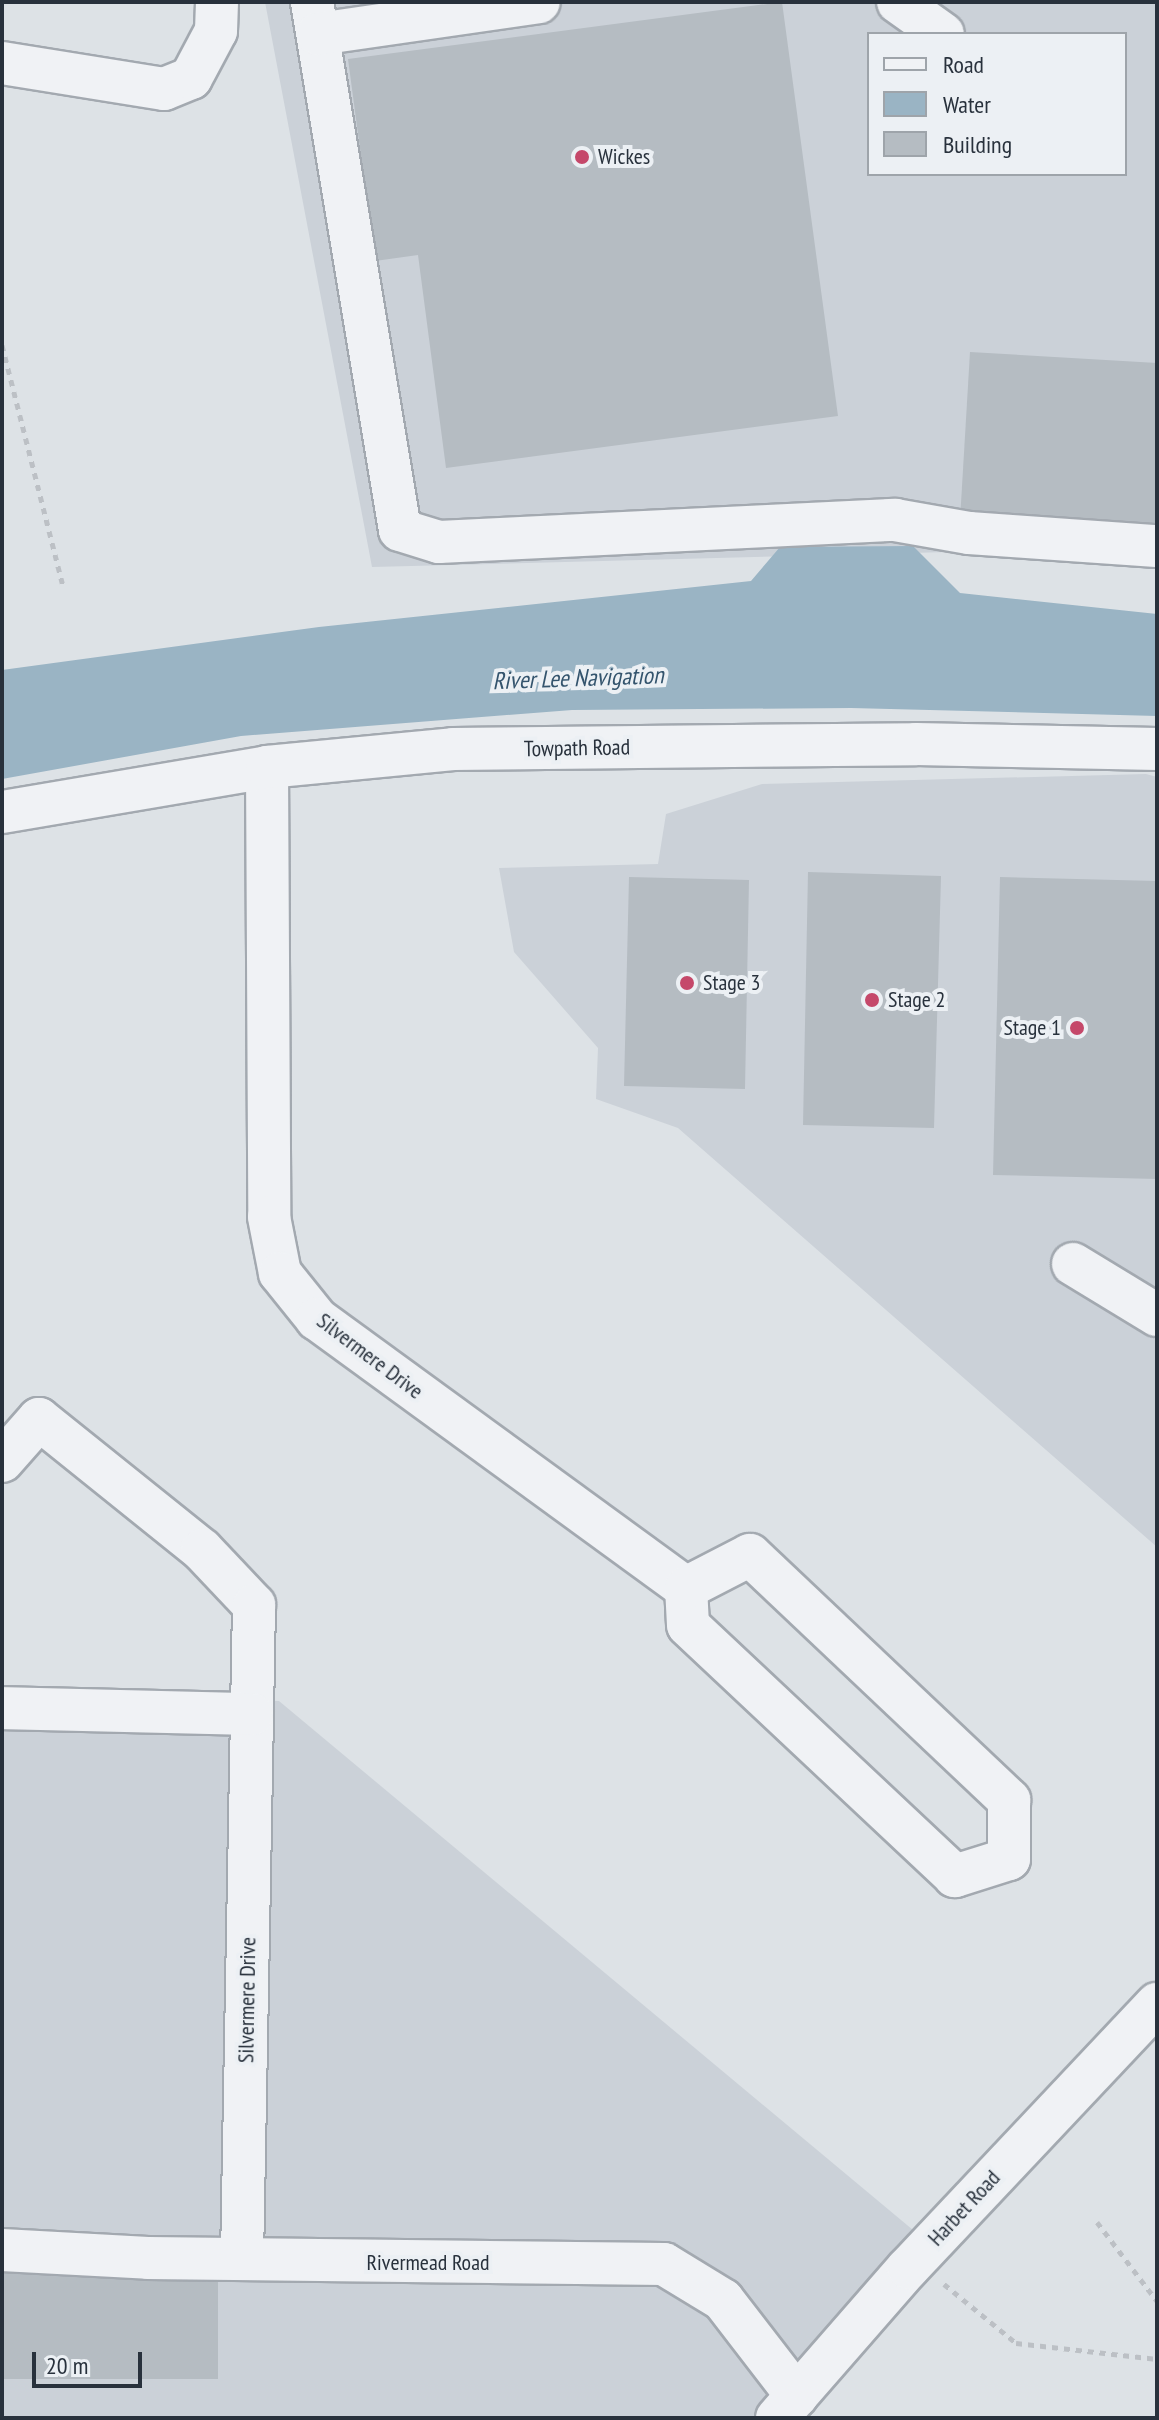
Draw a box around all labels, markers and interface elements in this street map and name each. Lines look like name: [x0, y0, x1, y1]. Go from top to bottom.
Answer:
legend: [867, 32, 1127, 176]
text: Road: [943, 49, 984, 80]
text: Water: [943, 89, 991, 120]
text: Building: [943, 129, 1012, 160]
place label: Wickes: [598, 144, 650, 170]
marker: Wickes: [573, 148, 591, 166]
water label: River Lee Navigation: [492, 661, 664, 695]
street label: Towpath Road: [524, 734, 630, 762]
place label: Stage 3: [703, 970, 760, 996]
marker: Stage 3: [678, 974, 696, 992]
place label: Stage 2: [888, 987, 945, 1013]
marker: Stage 2: [863, 991, 881, 1009]
place label: Stage 1: [1004, 1015, 1061, 1041]
marker: Stage 1: [1068, 1019, 1086, 1037]
street label: Silvermere Drive: [312, 1308, 428, 1404]
street label: Silvermere Drive: [233, 1937, 261, 2063]
street label: Harbet Road: [922, 2165, 1006, 2251]
street label: Rivermead Road: [367, 2250, 489, 2276]
scale bar: [36, 2336, 146, 2386]
text: 20 m: [46, 2350, 88, 2381]

